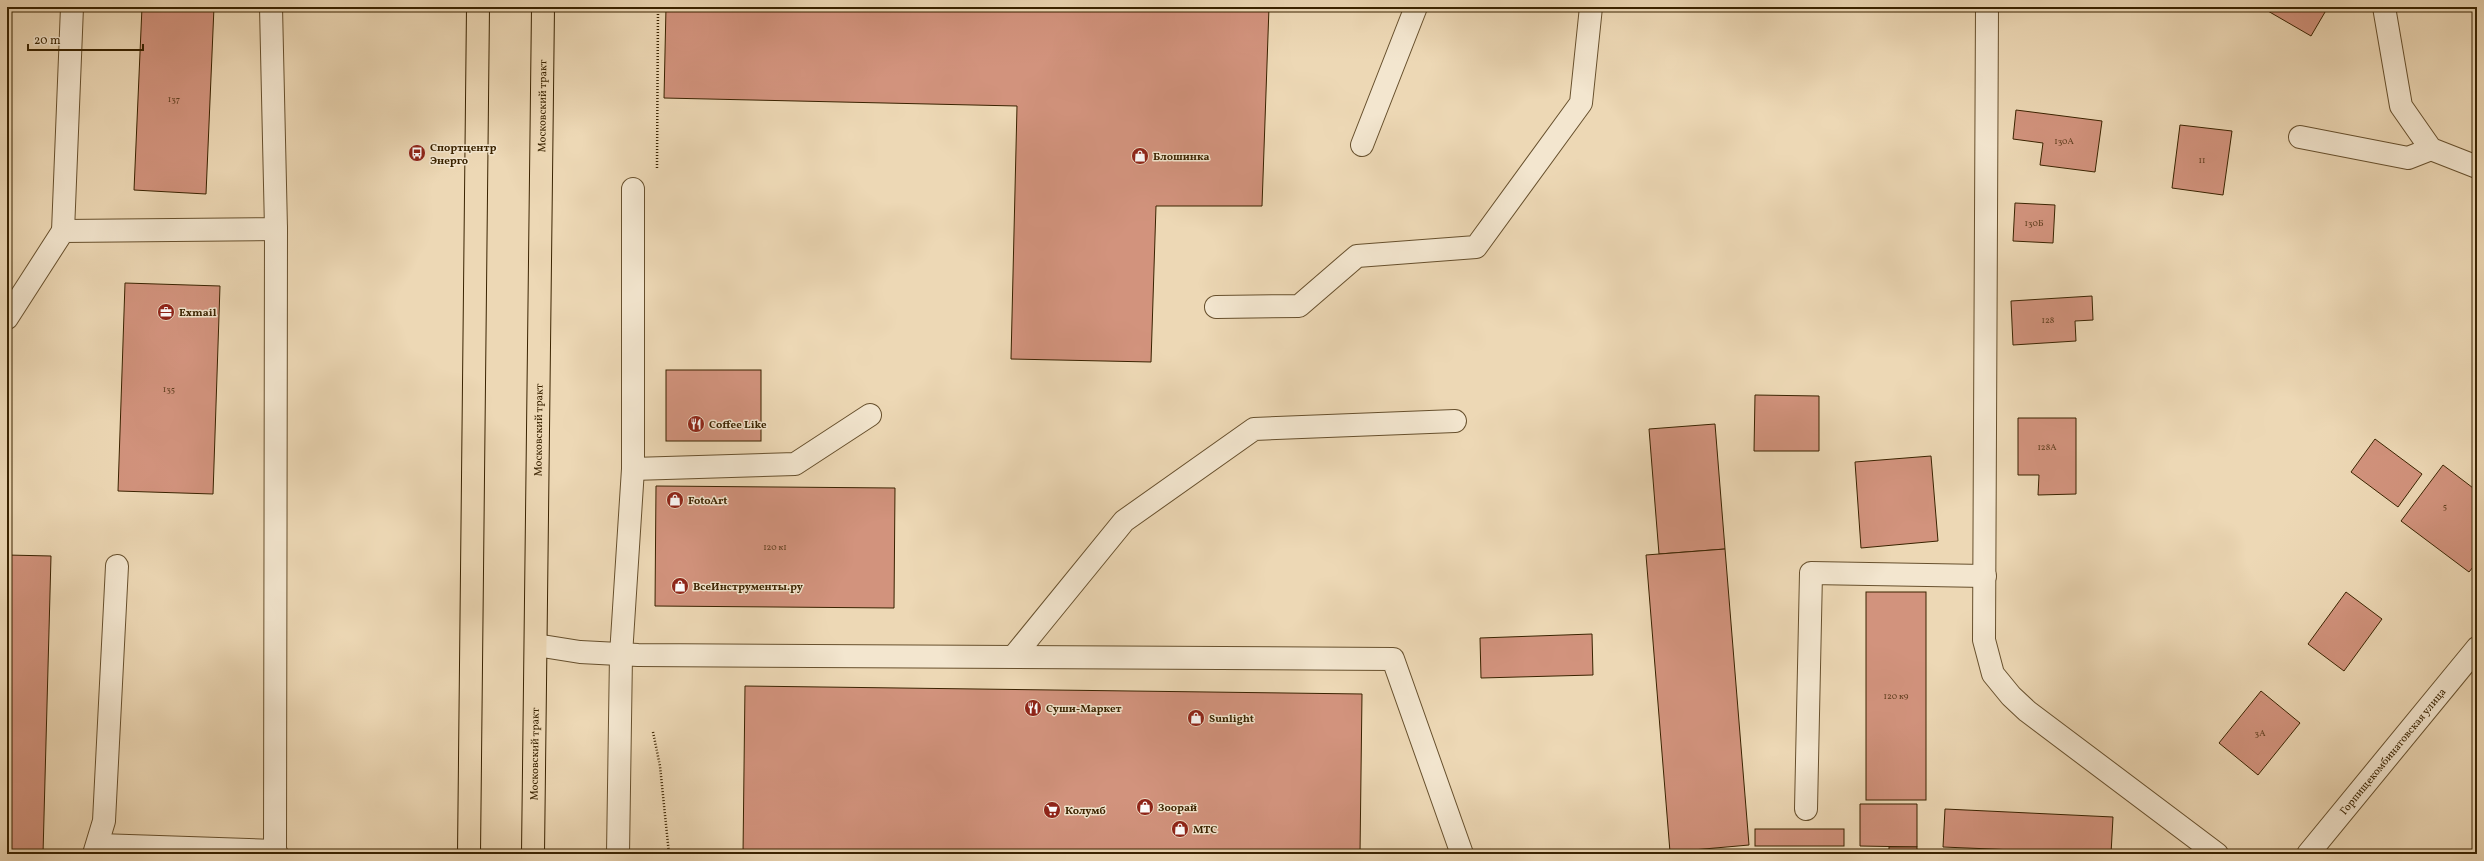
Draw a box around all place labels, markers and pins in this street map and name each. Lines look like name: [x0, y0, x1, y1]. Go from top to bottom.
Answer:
place label: Спортцентр Энерго: [430, 141, 497, 169]
bus stop icon: Спортцентр Энерго: [407, 143, 427, 163]
shop icon: Блошинка: [1130, 146, 1150, 166]
place label: Блошинка: [1153, 150, 1210, 165]
office icon: Exmail: [156, 302, 176, 322]
place label: Exmail: [179, 306, 217, 321]
restaurant icon: Coffee Like: [686, 414, 706, 434]
place label: Coffee Like: [709, 418, 767, 433]
shop icon: FotoArt: [665, 490, 685, 510]
place label: FotoArt: [688, 494, 727, 509]
shop icon: ВсеИнструменты.ру: [670, 576, 690, 596]
place label: ВсеИнструменты.ру: [693, 580, 804, 595]
restaurant icon: Суши-Маркет: [1023, 698, 1043, 718]
place label: Суши-Маркет: [1046, 702, 1121, 717]
shop icon: Sunlight: [1186, 708, 1206, 728]
place label: Sunlight: [1209, 712, 1254, 727]
shop icon: Зоорай: [1135, 797, 1155, 817]
supermarket icon: Колумб: [1042, 800, 1062, 820]
place label: Зоорай: [1158, 801, 1197, 816]
place label: Колумб: [1065, 804, 1106, 819]
shop icon: МТС: [1170, 819, 1190, 839]
place label: МТС: [1193, 823, 1217, 838]

